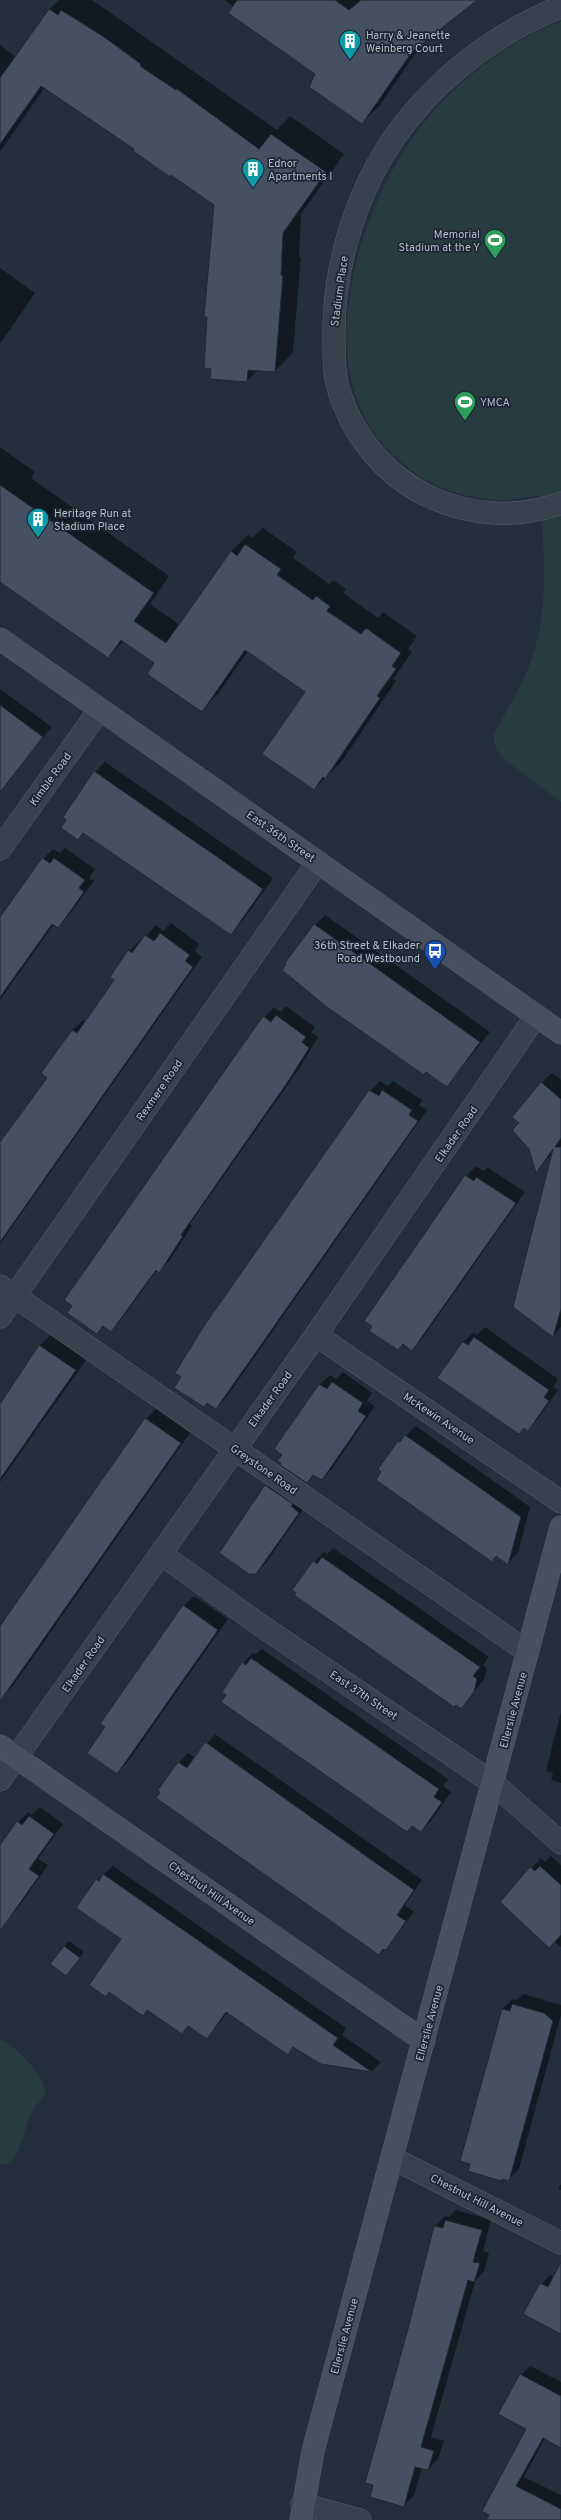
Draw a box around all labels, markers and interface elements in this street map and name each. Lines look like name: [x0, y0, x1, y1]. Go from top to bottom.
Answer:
building icon: Harry & Jeanette Weinberg Court: [337, 28, 363, 61]
place label: Harry & Jeanette Weinberg Court: [366, 29, 450, 56]
building icon: Ednor Apartments I: [240, 156, 266, 189]
place label: Ednor Apartments I: [268, 157, 332, 184]
sports icon: Memorial Stadium at the Y: [482, 227, 508, 260]
place label: Memorial Stadium at the Y: [399, 228, 480, 255]
street label: Stadium Place: [328, 255, 352, 327]
sports icon: YMCA: [452, 389, 478, 422]
place label: YMCA: [480, 396, 510, 410]
building icon: Heritage Run at Stadium Place: [25, 506, 51, 539]
place label: Heritage Run at Stadium Place: [54, 507, 131, 534]
street label: Kimble Road: [27, 750, 75, 809]
street label: East 36th Street: [244, 808, 317, 866]
bus stop icon: 36th Street & Elkader Road Westbound: [422, 938, 448, 971]
place label: 36th Street & Elkader Road Westbound: [314, 939, 421, 966]
street label: Rexmere Road: [133, 1057, 186, 1124]
street label: Elkader Road: [432, 1104, 481, 1165]
street label: Elkader Road: [246, 1369, 296, 1430]
street label: McKewin Avenue: [400, 1390, 477, 1448]
street label: Greystone Road: [227, 1442, 300, 1498]
street label: Elkader Road: [59, 1634, 108, 1695]
street label: East 37th Street: [327, 1668, 400, 1724]
street label: Ellerslie Avenue: [497, 1671, 531, 1750]
street label: Chestnut Hill Avenue: [165, 1859, 257, 1929]
street label: Ellerslie Avenue: [413, 1984, 447, 2063]
street label: Chestnut Hill Avenue: [428, 2171, 525, 2230]
street label: Ellerslie Avenue: [328, 2297, 362, 2376]

